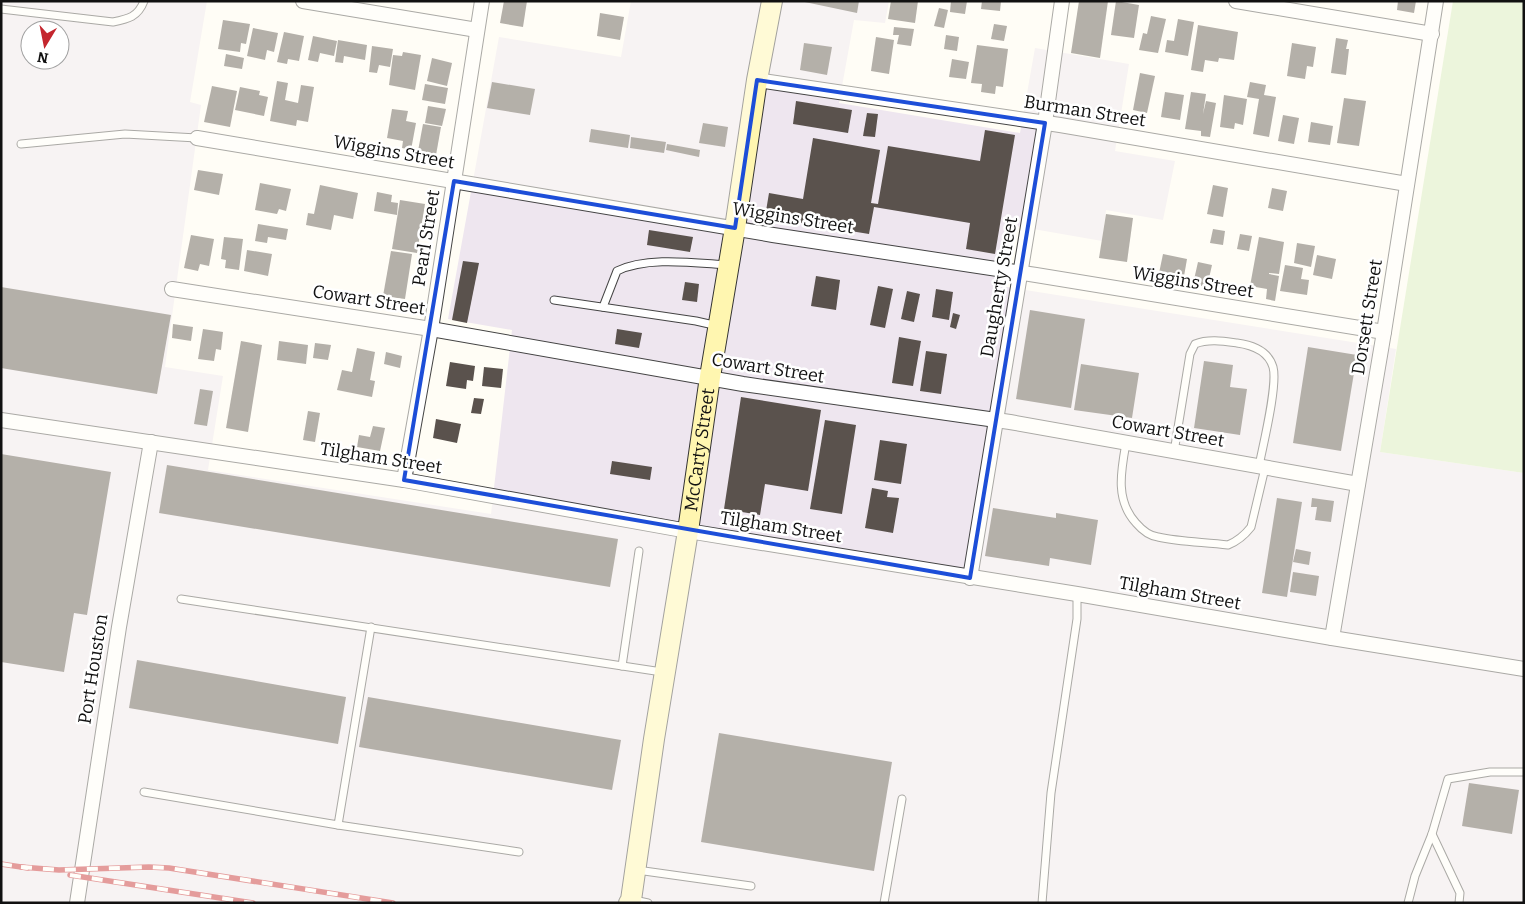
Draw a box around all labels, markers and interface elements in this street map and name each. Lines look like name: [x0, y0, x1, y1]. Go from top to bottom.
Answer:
north arrow: [20, 20, 70, 70]
text: N: [36, 48, 50, 67]
street label: Burman Street: [1023, 91, 1148, 132]
street label: Wiggins Street: [332, 131, 457, 174]
street label: Pearl Street: [408, 188, 445, 288]
street label: Wiggins Street: [731, 198, 856, 239]
street label: Daugherty Street: [976, 214, 1022, 359]
street label: Dorsett Street: [1347, 257, 1387, 376]
street label: Wiggins Street: [1131, 262, 1256, 303]
street label: Cowart Street: [311, 280, 427, 320]
street label: Cowart Street: [710, 348, 826, 388]
street label: McCarty Street: [680, 386, 719, 513]
street label: Cowart Street: [1110, 410, 1226, 452]
street label: Tilgham Street: [318, 438, 444, 479]
street label: Tilgham Street: [718, 507, 844, 548]
street label: Tilgham Street: [1117, 571, 1243, 615]
street label: Port Houston: [73, 612, 113, 726]

